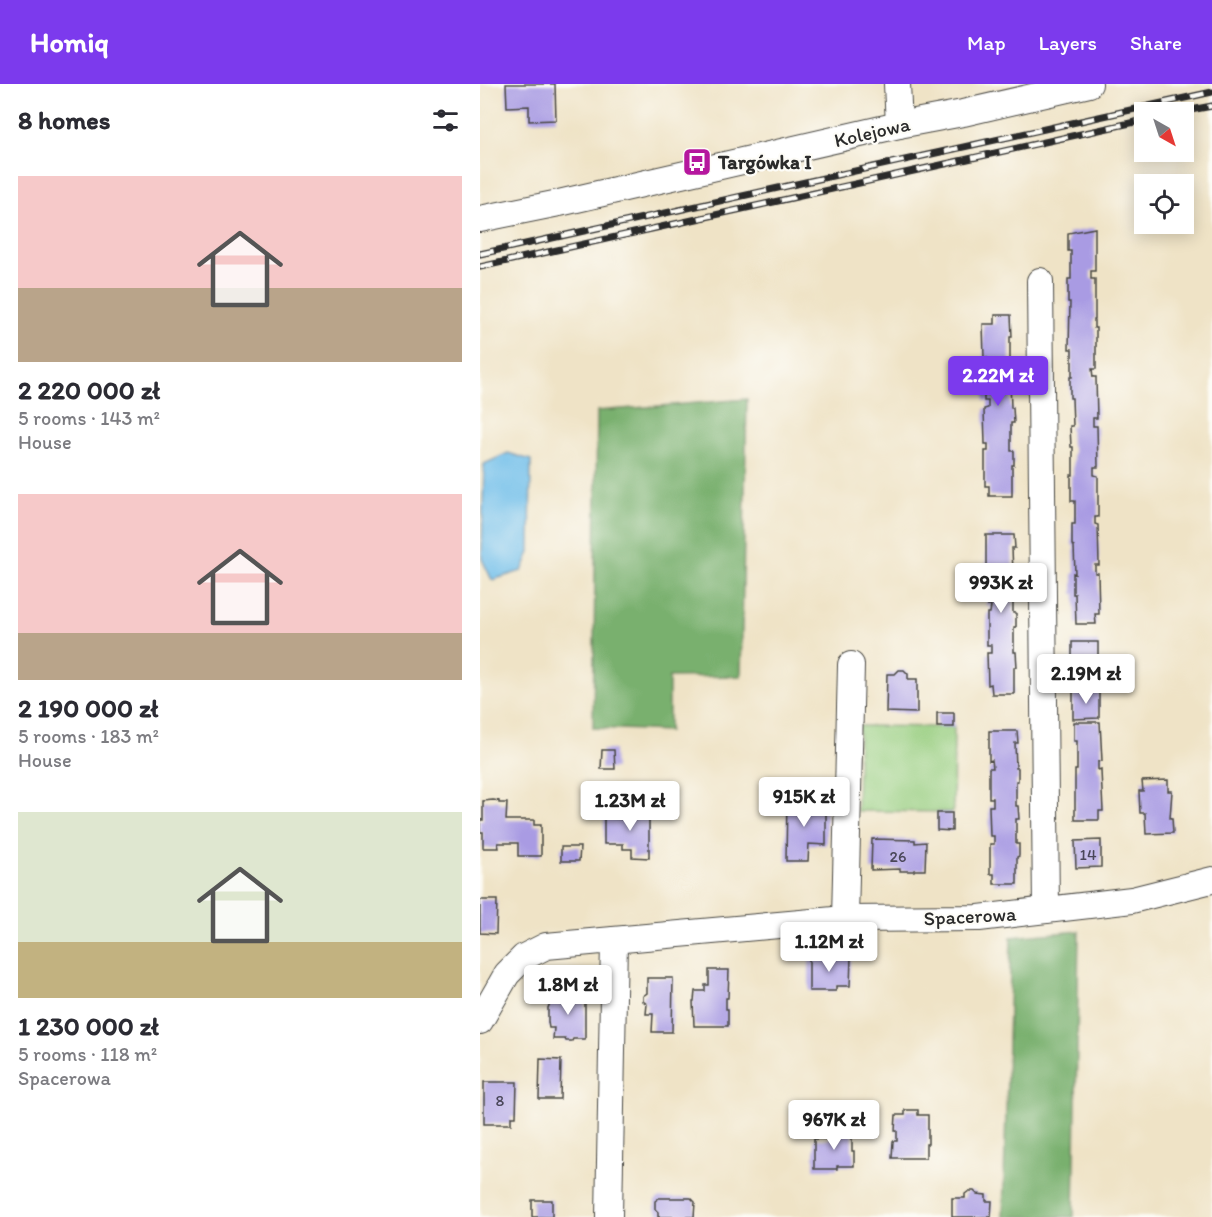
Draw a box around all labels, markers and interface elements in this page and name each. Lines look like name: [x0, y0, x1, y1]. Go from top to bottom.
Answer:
text: Homiq: [30, 25, 109, 59]
text: Map: [967, 30, 1006, 55]
text: Layers: [1039, 30, 1097, 55]
text: Share: [1130, 30, 1182, 55]
north arrow: [1134, 102, 1194, 162]
map controls: [1134, 102, 1194, 234]
text: 8 homes: [18, 104, 110, 136]
icon: filters: [429, 104, 462, 137]
street label: Kolejowa: [832, 111, 913, 152]
bus stop icon: Targówka I: [681, 146, 713, 178]
place label: Targówka I: [717, 150, 812, 175]
button: locate: [1134, 174, 1194, 234]
icon: home: [186, 215, 294, 323]
pin: 2.22M zł: [936, 356, 1060, 407]
text: 2.22M zł: [962, 363, 1034, 387]
text: 2 220 000 zł: [18, 374, 160, 406]
text: 5 rooms · 143 m²: [18, 406, 160, 430]
text: House: [18, 430, 72, 454]
icon: home: [186, 533, 294, 641]
pin: 993K zł: [946, 563, 1056, 614]
text: 993K zł: [969, 570, 1033, 594]
pin: 2.19M zł: [1024, 654, 1148, 705]
text: 2.19M zł: [1051, 661, 1121, 685]
text: 2 190 000 zł: [18, 692, 158, 724]
text: 5 rooms · 183 m²: [18, 724, 159, 748]
text: House: [18, 748, 72, 772]
pin: 915K zł: [749, 777, 859, 828]
pin: 1.23M zł: [568, 781, 692, 832]
text: 915K zł: [773, 784, 835, 808]
text: 1.23M zł: [595, 788, 665, 812]
house number: 14: [1079, 845, 1097, 864]
house number: 26: [890, 847, 906, 866]
icon: home: [186, 851, 294, 959]
street label: Spacerowa: [923, 902, 1018, 930]
pin: 1.12M zł: [767, 922, 891, 973]
text: 1.12M zł: [794, 929, 864, 953]
pin: 1.8M zł: [513, 965, 623, 1016]
text: 1.8M zł: [538, 972, 598, 996]
text: 1 230 000 zł: [18, 1010, 159, 1042]
text: 5 rooms · 118 m²: [18, 1042, 157, 1066]
text: Spacerowa: [18, 1066, 111, 1090]
house number: 8: [496, 1091, 505, 1110]
pin: 967K zł: [779, 1100, 889, 1151]
text: 967K zł: [802, 1107, 866, 1131]

